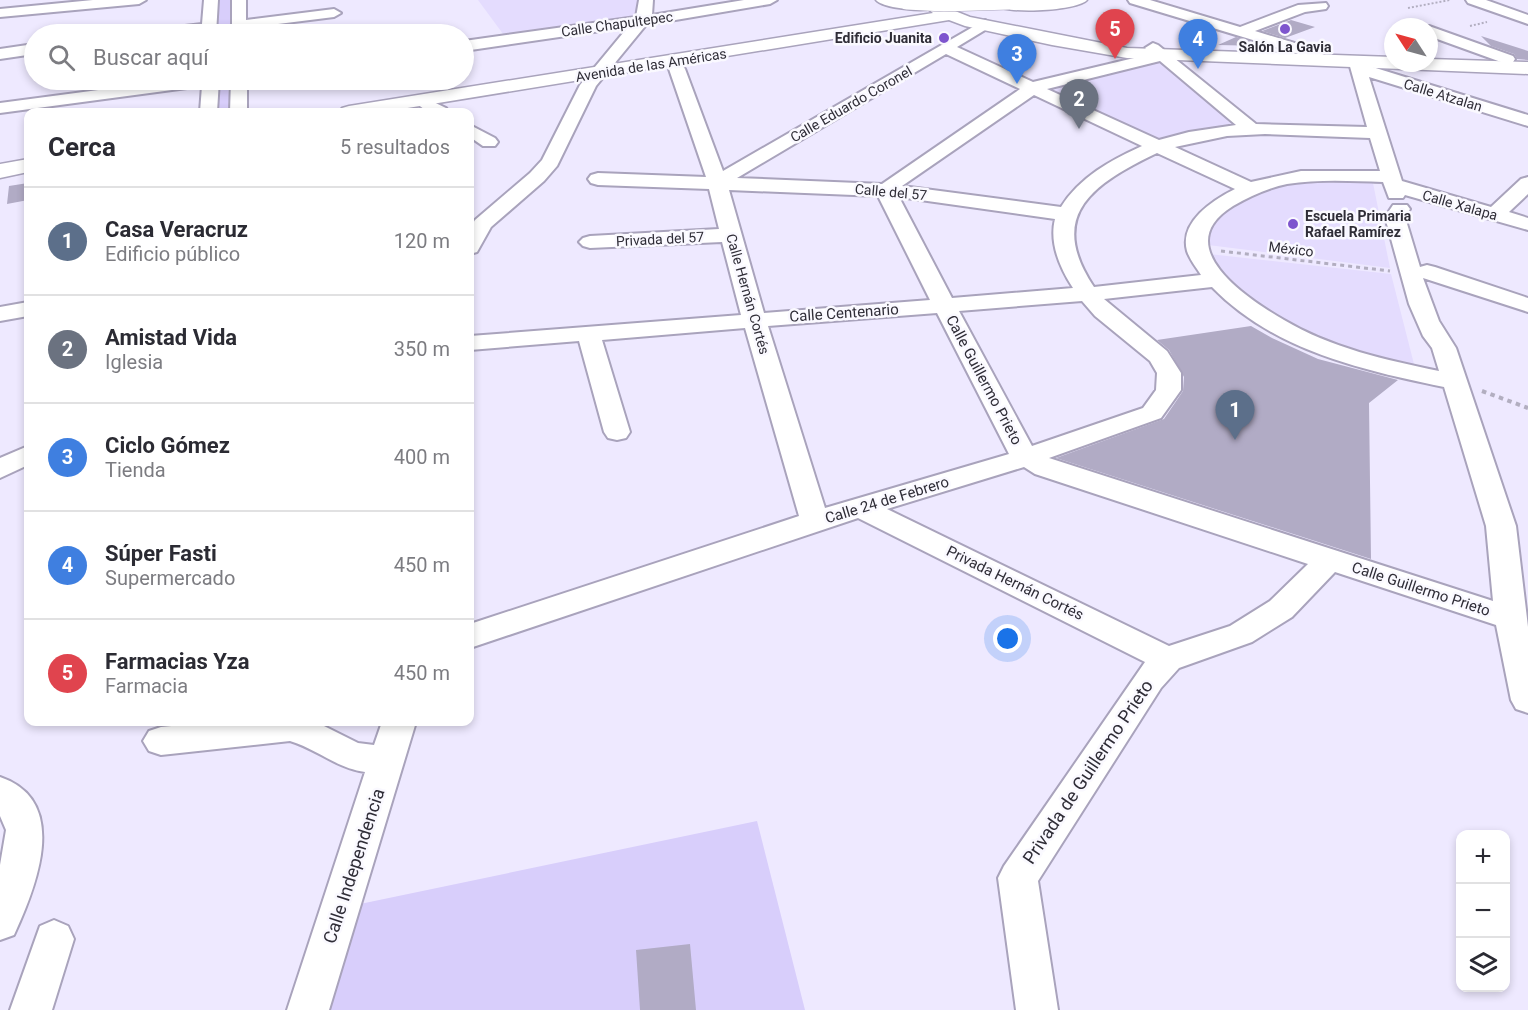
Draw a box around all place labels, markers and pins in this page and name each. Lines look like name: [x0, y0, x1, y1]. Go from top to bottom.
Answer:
pin: 5: [1096, 10, 1134, 59]
pin: 4: [1178, 20, 1218, 69]
marker: Salón La Gavia: [1278, 22, 1292, 36]
place label: Edificio Juanita: [835, 30, 933, 46]
marker: Edificio Juanita: [937, 31, 951, 45]
pin: 3: [998, 34, 1036, 84]
place label: Salón La Gavia: [1239, 39, 1332, 55]
pin: 2: [1060, 80, 1098, 129]
place label: Escuela Primaria Rafael Ramírez: [1305, 208, 1412, 240]
marker: Escuela Primaria Rafael Ramírez: [1286, 217, 1300, 231]
pin: 1: [1216, 390, 1254, 440]

